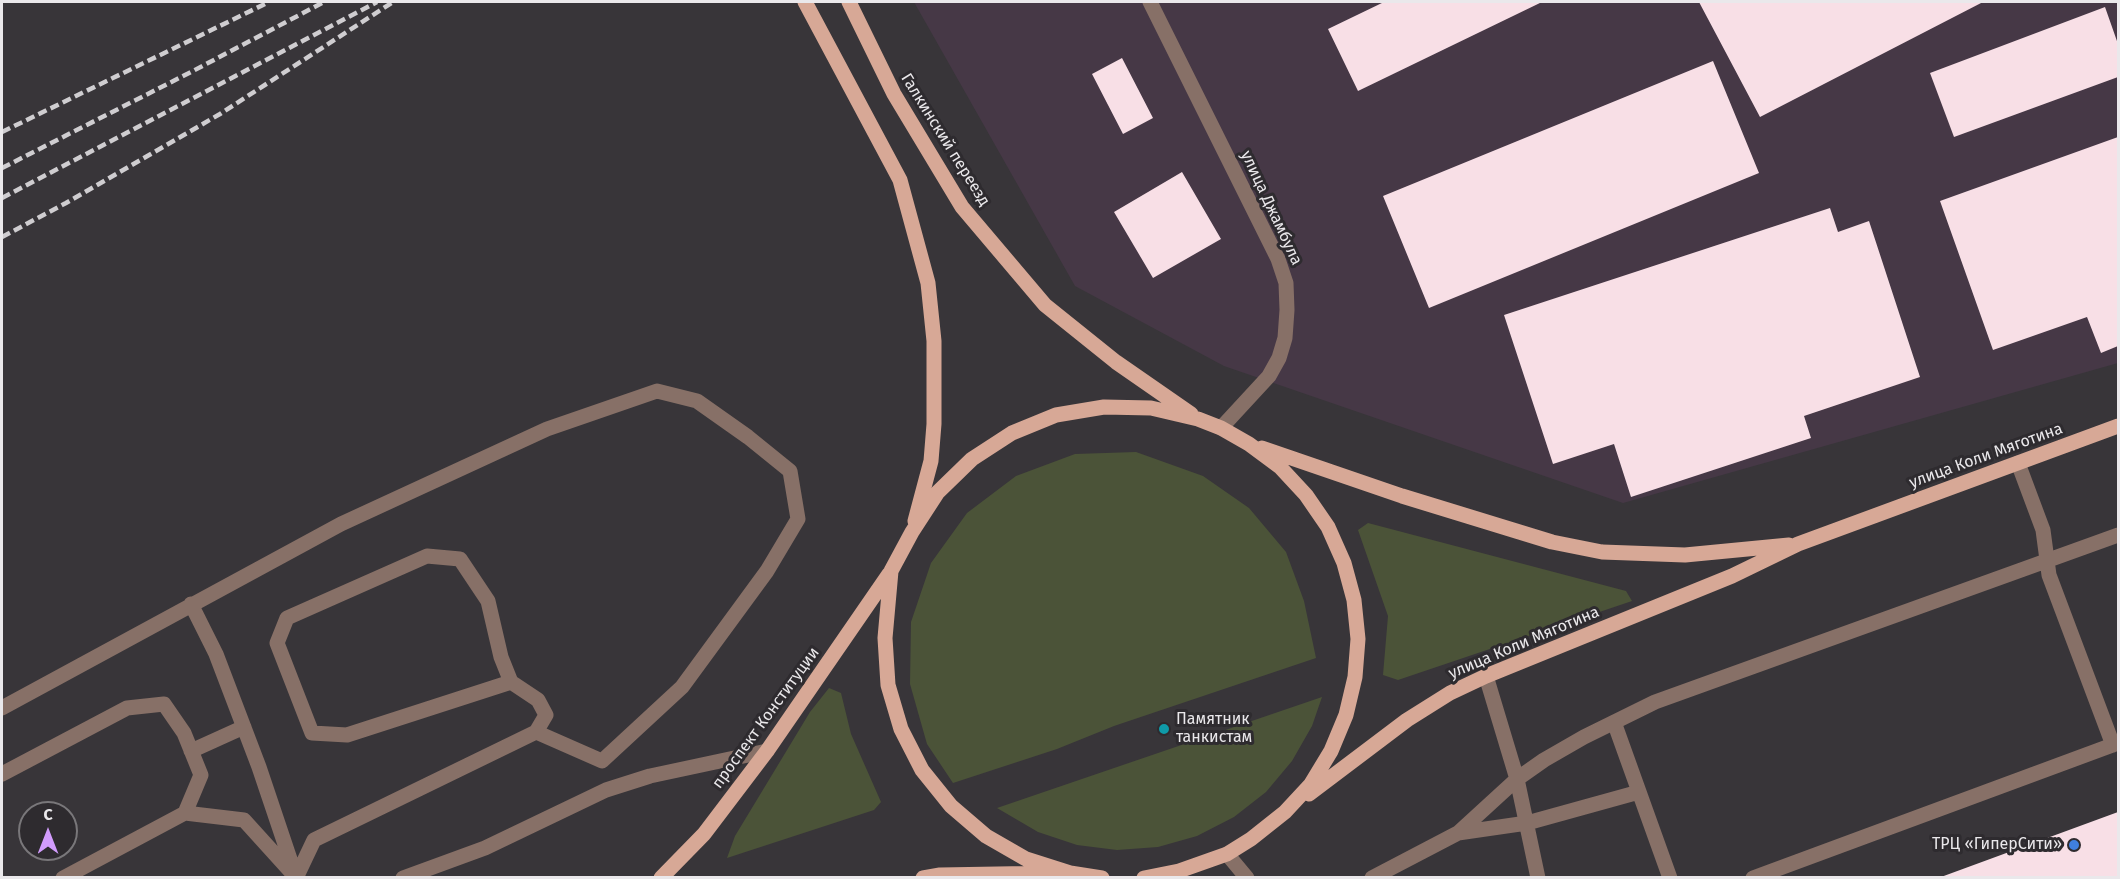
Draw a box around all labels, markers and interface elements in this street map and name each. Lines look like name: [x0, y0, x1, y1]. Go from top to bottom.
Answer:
street label: Галкинский переезд: [896, 70, 994, 210]
street label: улица Джамбула: [1236, 148, 1306, 268]
street label: улица Коли Мяготина: [1907, 419, 2065, 493]
street label: улица Коли Мяготина: [1446, 603, 1602, 683]
street label: проспект Конституции: [708, 644, 824, 792]
place label: Памятник танкистам: [1176, 710, 1252, 748]
marker: Памятник танкистам: [1157, 722, 1171, 736]
north arrow: [18, 801, 78, 861]
text: С: [43, 805, 53, 824]
place label: ТРЦ «ГиперСити»: [1932, 835, 2062, 855]
marker: ТРЦ «ГиперСити»: [2067, 838, 2081, 852]

